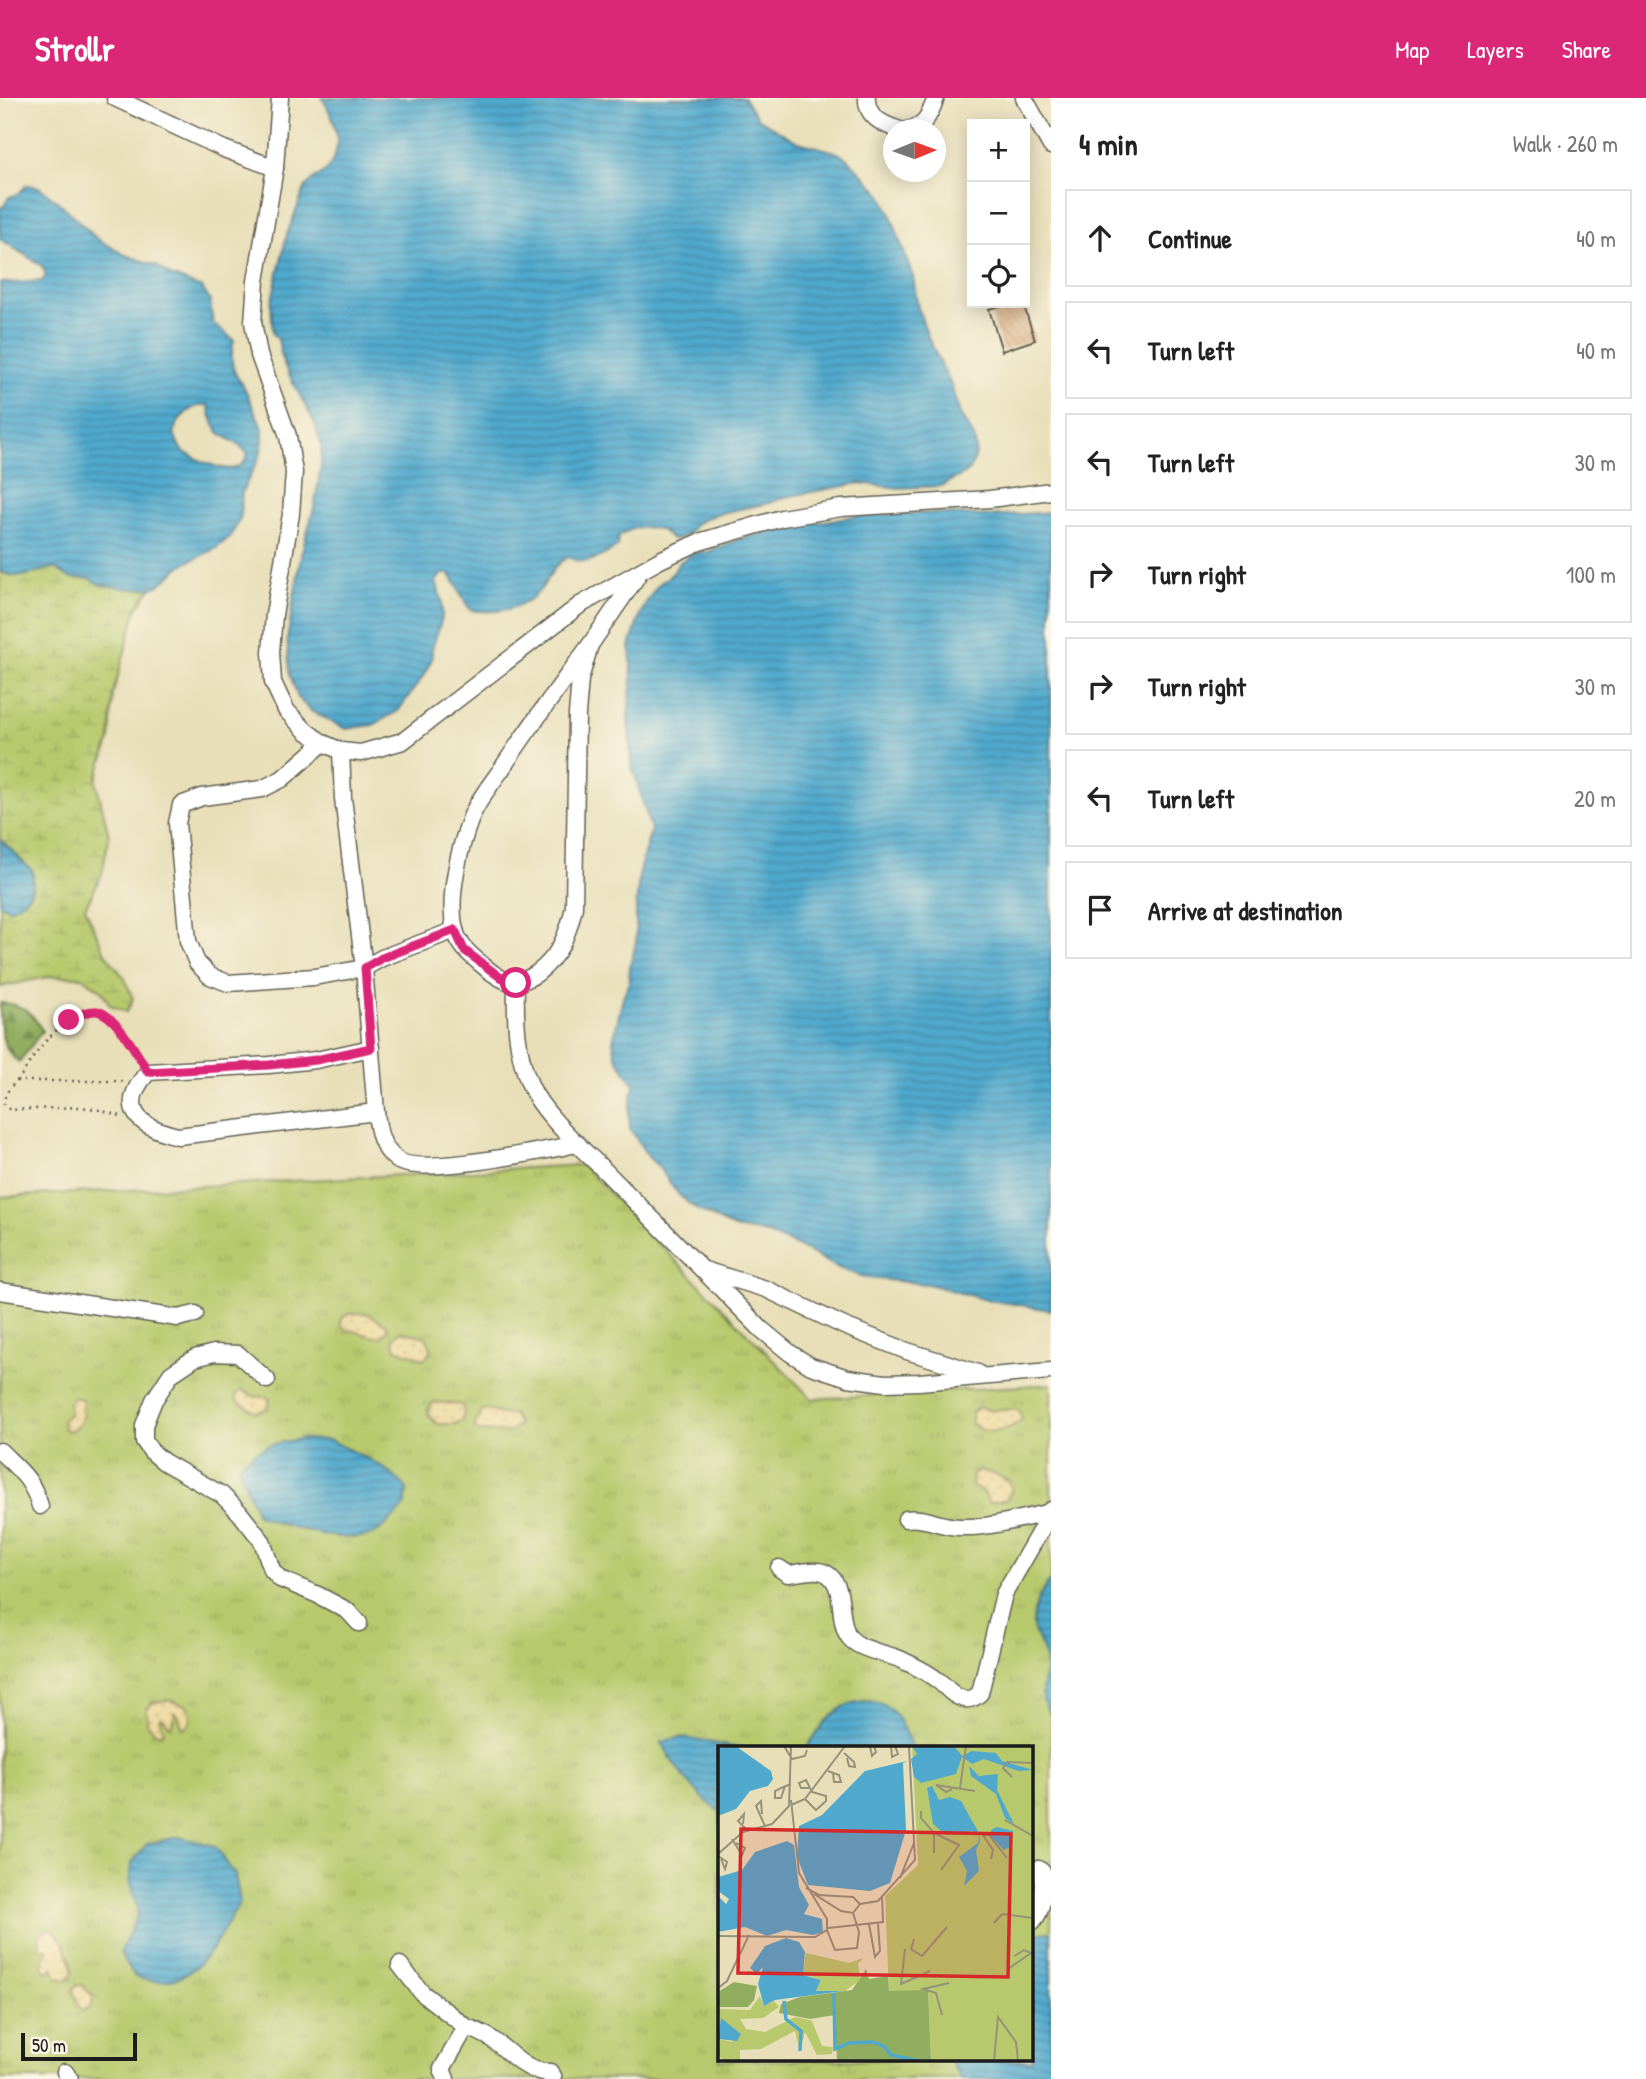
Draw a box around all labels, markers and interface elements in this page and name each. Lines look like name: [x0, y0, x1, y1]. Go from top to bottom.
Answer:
text: Strollr: [35, 27, 114, 71]
text: Map: [1395, 33, 1429, 65]
text: Layers: [1467, 33, 1524, 65]
text: Share: [1562, 33, 1611, 65]
north arrow: [883, 119, 946, 182]
map controls: [967, 119, 1030, 308]
button: +: [967, 119, 1030, 182]
text: 4 min: [1079, 124, 1138, 164]
text: Walk · 260 m: [1513, 128, 1618, 159]
button: −: [967, 182, 1030, 245]
icon: ahead: [1081, 219, 1119, 257]
text: Continue: [1148, 221, 1232, 256]
text: 40 m: [1576, 223, 1616, 254]
button: locate: [967, 245, 1030, 308]
icon: left: [1081, 331, 1119, 369]
text: Turn left: [1148, 333, 1234, 368]
text: 40 m: [1576, 335, 1616, 366]
icon: left: [1081, 443, 1119, 481]
text: Turn left: [1148, 445, 1234, 480]
text: 30 m: [1574, 447, 1616, 478]
icon: right: [1081, 555, 1119, 593]
text: Turn right: [1148, 557, 1246, 592]
text: 100 m: [1566, 559, 1616, 590]
icon: right: [1081, 667, 1119, 705]
text: Turn right: [1148, 669, 1246, 704]
text: 30 m: [1574, 671, 1616, 702]
icon: left: [1081, 779, 1119, 817]
text: Turn left: [1148, 781, 1234, 816]
text: 20 m: [1574, 783, 1616, 814]
icon: arrive: [1081, 891, 1119, 929]
text: Arrive at destination: [1148, 893, 1343, 928]
route start: [500, 967, 531, 998]
route end: [53, 1004, 84, 1035]
inset map: [718, 1746, 1034, 2062]
scale bar: [21, 2030, 136, 2062]
text: 50 m: [32, 2032, 66, 2058]

